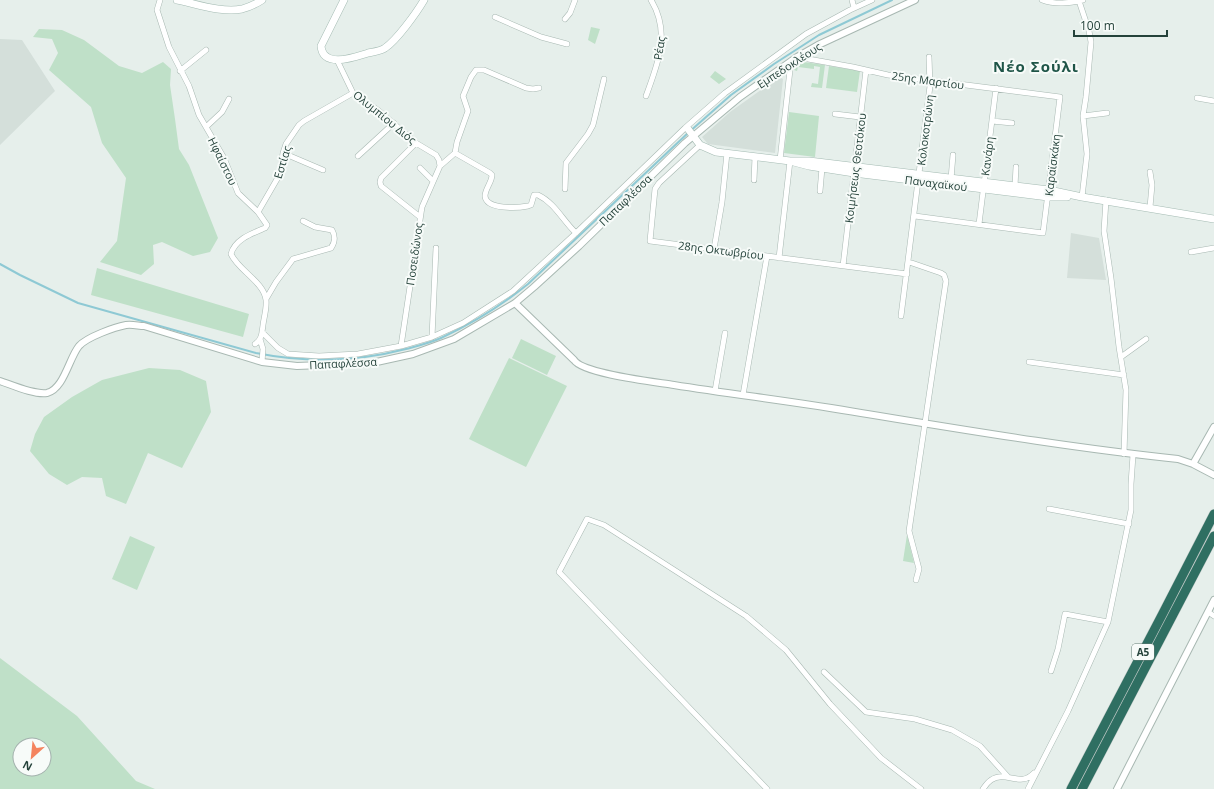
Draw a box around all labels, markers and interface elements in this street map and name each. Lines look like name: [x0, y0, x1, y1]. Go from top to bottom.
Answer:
scale bar: [1074, 12, 1167, 38]
text: 100 m: [1080, 17, 1115, 34]
street label: Ρέας: [650, 35, 668, 61]
street label: Εμπεδοκλέους: [754, 39, 824, 91]
district label: Νέο Σούλι: [993, 56, 1079, 76]
street label: 25ης Μαρτίου: [891, 67, 965, 93]
street label: Ολυμπίου Διός: [350, 87, 420, 147]
street label: Κολοκοτρώνη: [913, 94, 937, 166]
street label: Κοιμήσεως Θεοτόκου: [841, 112, 869, 224]
street label: Καραϊσκάκη: [1041, 133, 1063, 197]
street label: Ηφαίστου: [205, 134, 241, 188]
street label: Κανάρη: [977, 135, 997, 177]
street label: Εστίας: [270, 144, 294, 180]
street label: Παπαφλέσσα: [595, 171, 655, 229]
street label: Παναχαϊκού: [904, 172, 968, 194]
street label: Ποσειδώνος: [402, 222, 426, 286]
street label: 28ης Οκτωβρίου: [677, 237, 765, 263]
street label: Παπαφλέσσα: [309, 354, 378, 372]
road number: Α5: [1132, 644, 1154, 660]
north arrow: [12, 737, 52, 777]
text: N: [20, 758, 35, 775]

